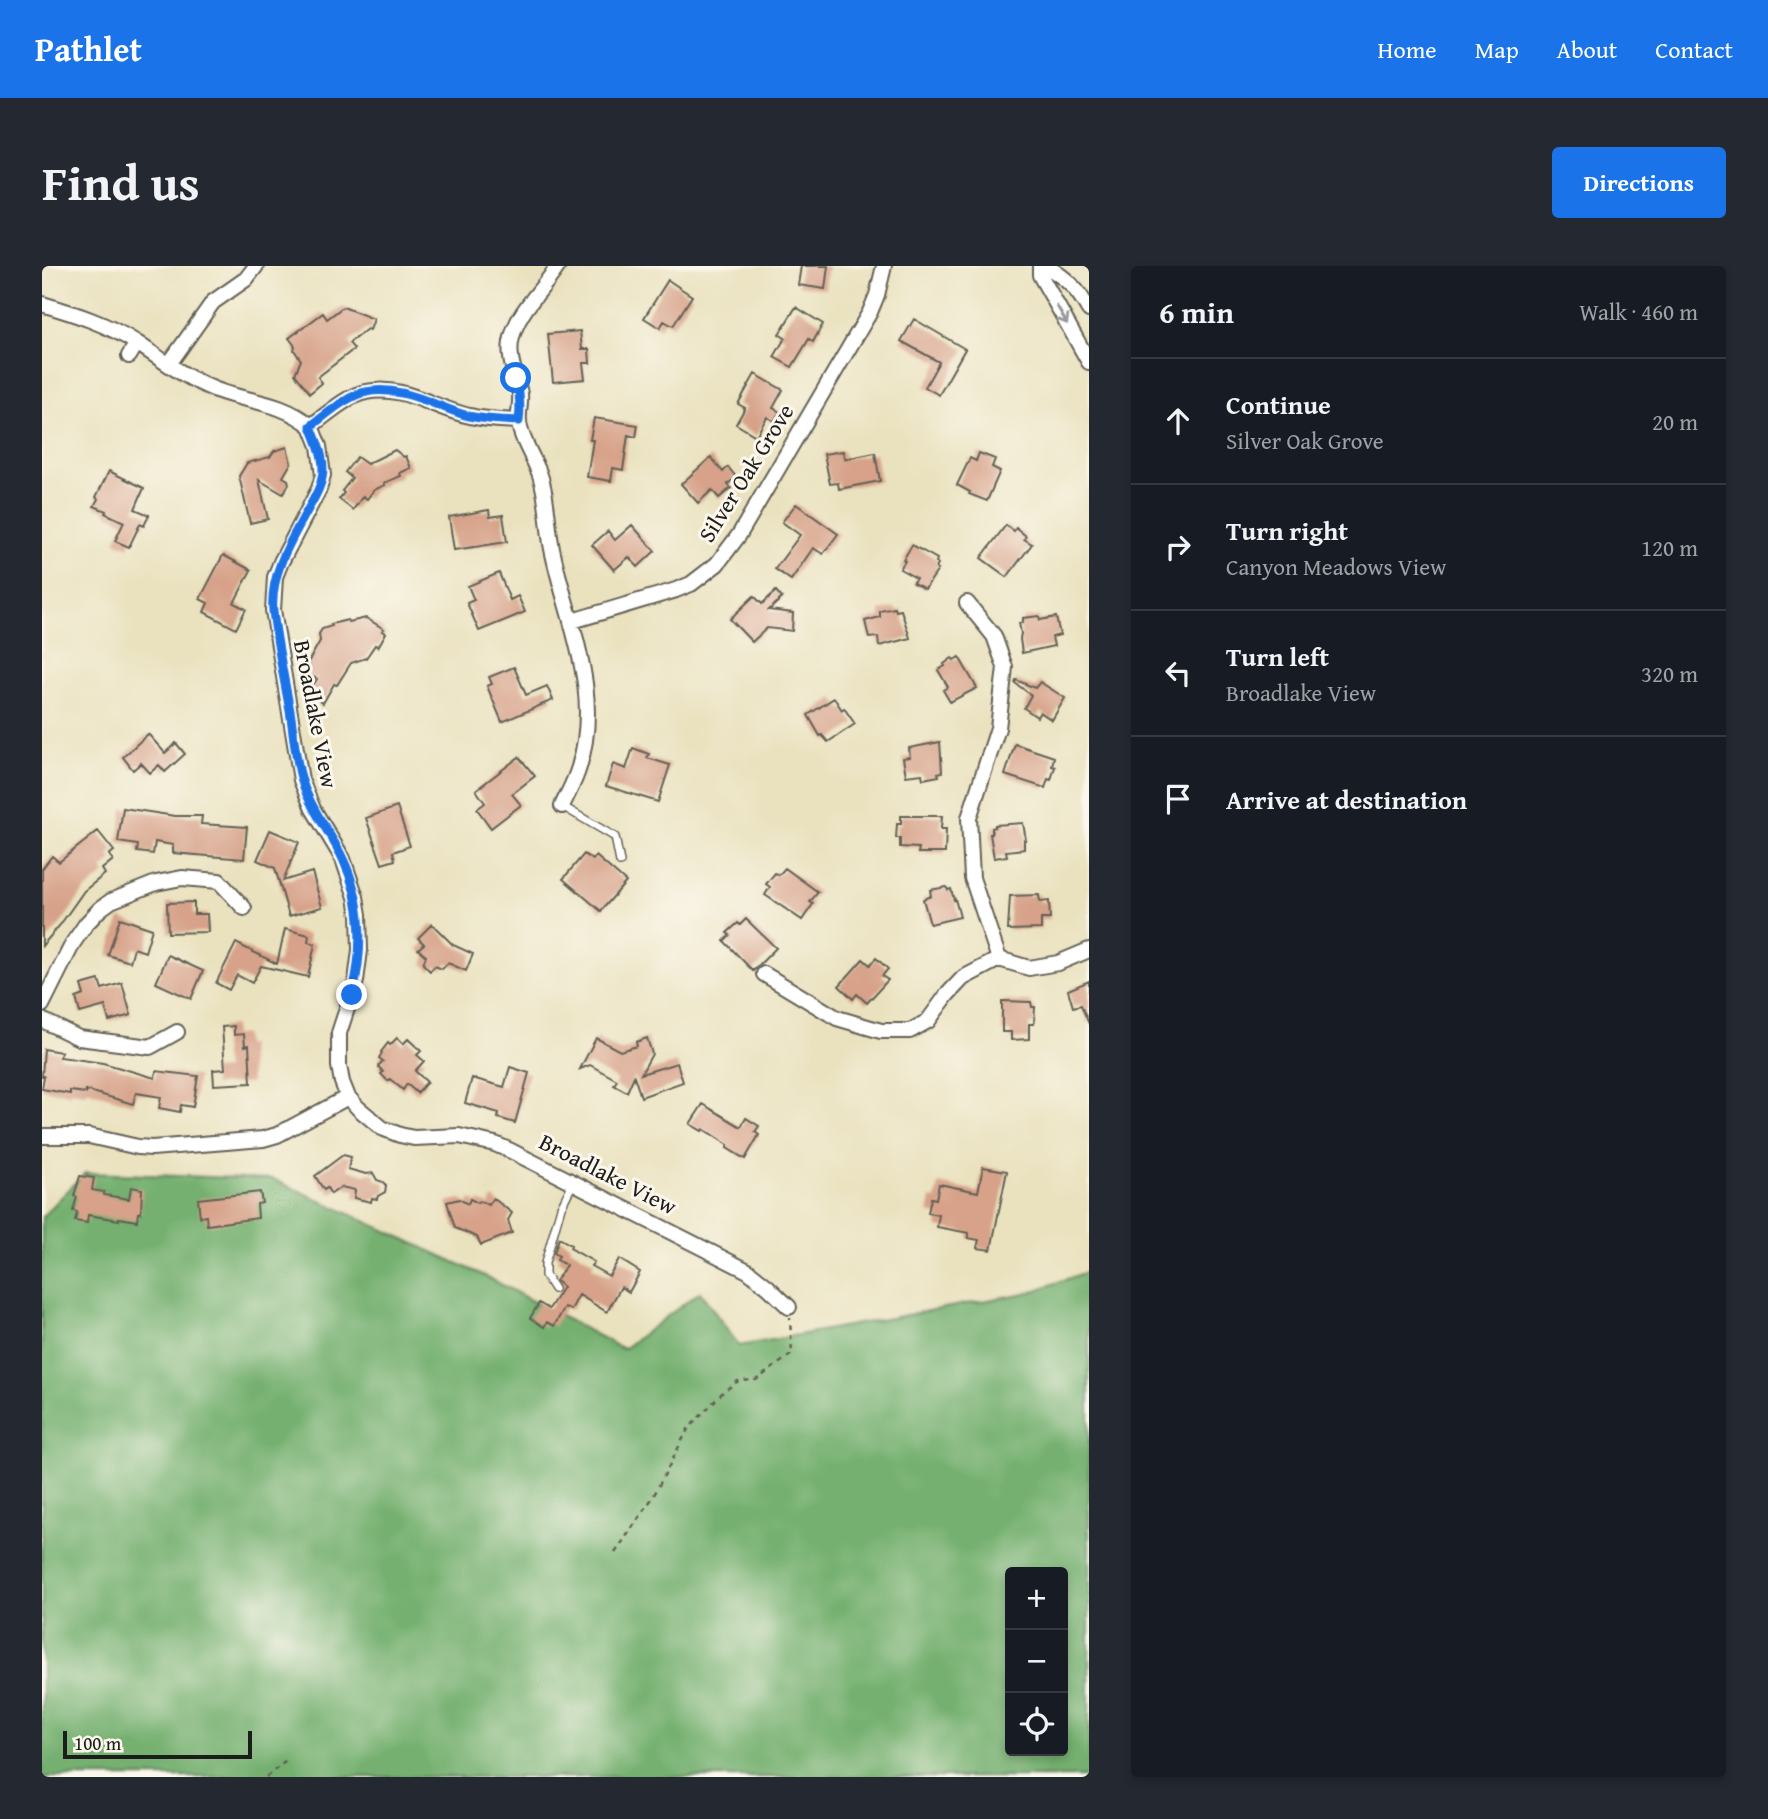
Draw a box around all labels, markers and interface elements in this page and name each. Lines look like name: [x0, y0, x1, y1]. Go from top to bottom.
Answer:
text: Pathlet: [35, 25, 142, 73]
text: Home: [1378, 32, 1437, 67]
text: Map: [1475, 32, 1519, 67]
text: About: [1557, 32, 1617, 67]
text: Contact: [1655, 32, 1733, 67]
text: Find us: [42, 146, 200, 218]
button: Directions: [1552, 147, 1726, 218]
text: 6 min: [1159, 290, 1234, 334]
text: Walk · 460 m: [1579, 295, 1698, 328]
one-way arrow: [1055, 304, 1069, 324]
route start: [500, 362, 531, 393]
text: Continue: [1226, 385, 1331, 424]
street label: Silver Oak Grove: [690, 397, 801, 548]
icon: ahead: [1159, 402, 1197, 440]
text: 20 m: [1652, 405, 1698, 438]
text: Silver Oak Grove: [1226, 424, 1384, 457]
text: Turn right: [1226, 511, 1348, 550]
icon: right: [1159, 528, 1197, 566]
text: 120 m: [1641, 531, 1698, 564]
text: Canyon Meadows View: [1226, 550, 1446, 583]
street label: Broadlake View: [286, 637, 347, 791]
text: Turn left: [1226, 637, 1329, 676]
icon: left: [1159, 654, 1197, 692]
text: 320 m: [1641, 657, 1698, 690]
text: Broadlake View: [1226, 676, 1376, 709]
icon: arrive: [1159, 780, 1197, 818]
text: Arrive at destination: [1226, 780, 1467, 819]
route end: [336, 979, 367, 1010]
street label: Broadlake View: [534, 1125, 683, 1223]
map controls: [1005, 1567, 1068, 1756]
button: +: [1005, 1567, 1068, 1630]
button: −: [1005, 1630, 1068, 1693]
button: locate: [1005, 1693, 1068, 1756]
scale bar: [63, 1728, 252, 1760]
text: 100 m: [74, 1729, 121, 1757]

